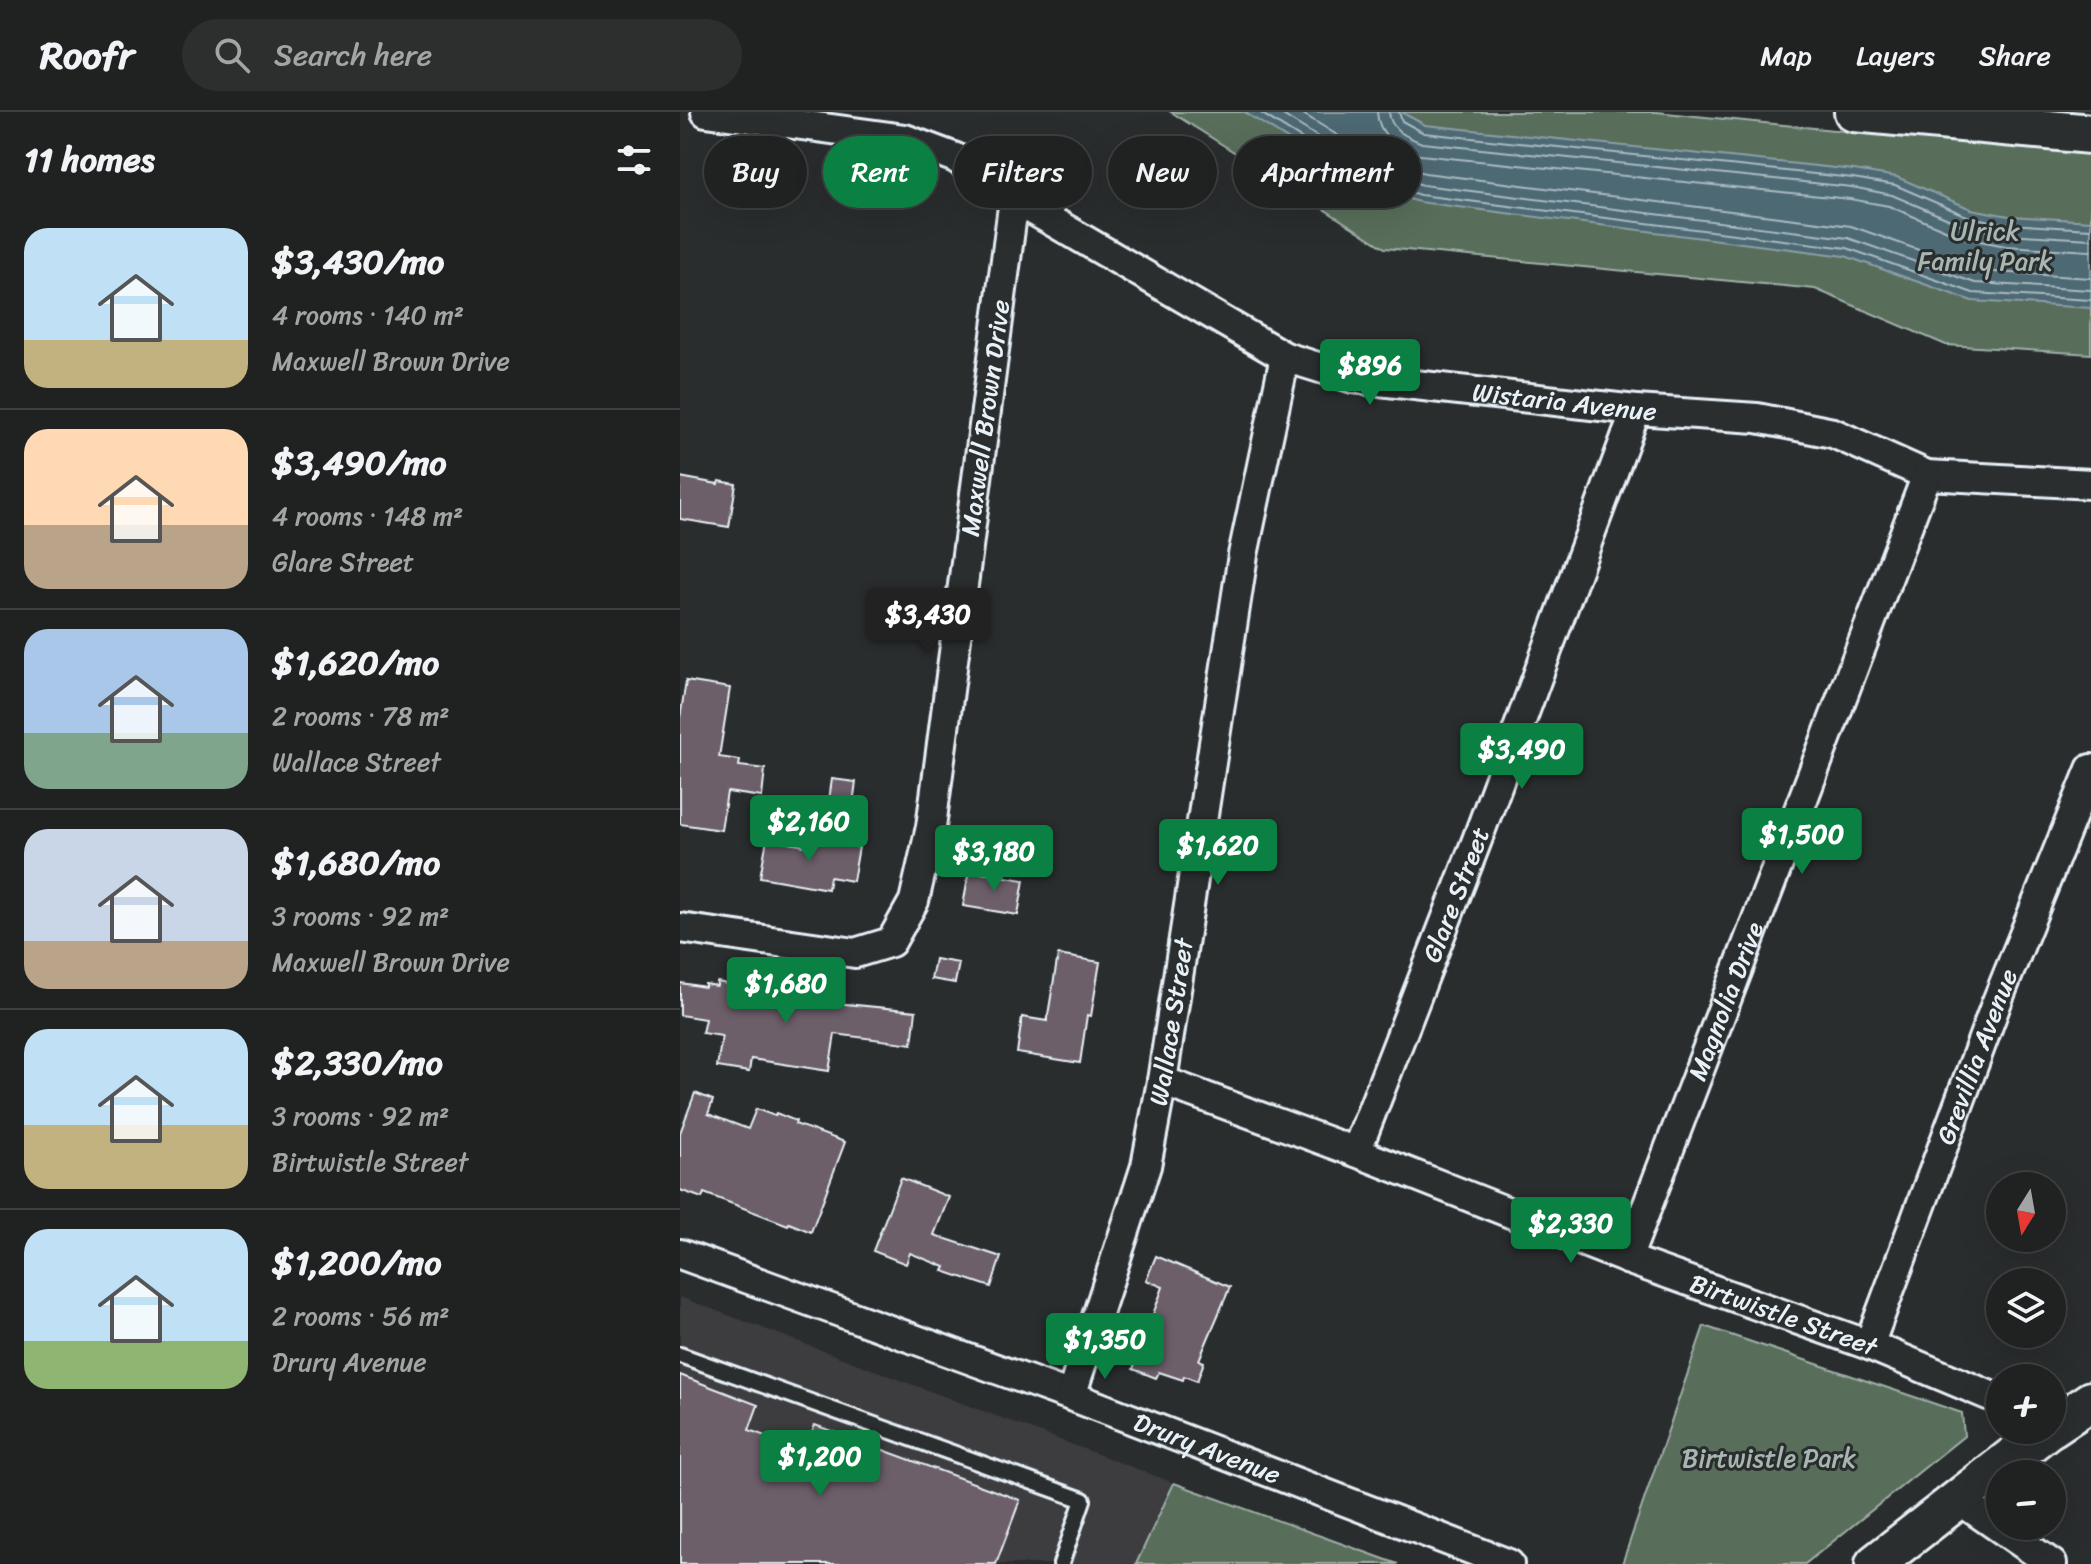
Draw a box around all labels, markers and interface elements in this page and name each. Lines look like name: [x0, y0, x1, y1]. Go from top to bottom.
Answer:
search box: [182, 19, 742, 91]
text: Roofr: [40, 22, 134, 89]
text: Search here: [274, 28, 432, 82]
text: Map: [1760, 31, 1812, 80]
text: Layers: [1856, 31, 1935, 80]
text: Share: [1979, 31, 2051, 80]
icon: search: [210, 33, 254, 77]
text: 11 homes: [24, 130, 155, 190]
chip: Buy: [704, 136, 807, 208]
chip: Rent: [823, 136, 938, 208]
chip: Filters: [954, 136, 1092, 208]
chip: New: [1108, 136, 1217, 208]
chip: Apartment: [1233, 136, 1421, 208]
icon: filters: [612, 138, 656, 182]
park label: Ulrick Family Park: [1917, 208, 2053, 284]
text: $3,430/mo: [272, 232, 444, 292]
icon: home: [88, 260, 184, 356]
text: 4 rooms · 140 m²: [272, 292, 464, 338]
street label: Maxwell Brown Drive: [947, 297, 1023, 539]
text: Maxwell Brown Drive: [272, 338, 510, 384]
pin: $896: [1323, 339, 1417, 407]
text: $896: [1338, 342, 1402, 388]
street label: Wistaria Avenue: [1470, 369, 1658, 434]
text: $3,490/mo: [272, 433, 447, 493]
icon: home: [88, 461, 184, 557]
text: 4 rooms · 148 m²: [272, 493, 463, 539]
text: Glare Street: [272, 539, 414, 585]
pin: $3,430: [863, 588, 993, 656]
text: $3,430: [885, 591, 971, 637]
text: $1,620/mo: [272, 633, 439, 693]
icon: home: [88, 661, 184, 757]
text: 2 rooms · 78 m²: [272, 693, 449, 739]
pin: $3,490: [1457, 723, 1587, 791]
text: $3,490: [1478, 726, 1566, 772]
text: Wallace Street: [272, 739, 441, 785]
pin: $2,160: [744, 795, 874, 863]
text: $2,160: [768, 798, 850, 844]
pin: $1,500: [1737, 808, 1867, 876]
text: $1,500: [1760, 811, 1844, 857]
pin: $1,620: [1153, 819, 1283, 887]
street label: Glare Street: [1409, 820, 1503, 969]
text: $1,620: [1177, 822, 1259, 868]
pin: $3,180: [929, 825, 1059, 893]
text: $3,180: [953, 828, 1035, 874]
text: $1,680/mo: [272, 833, 440, 893]
icon: home: [88, 861, 184, 957]
text: 3 rooms · 92 m²: [272, 893, 449, 939]
street label: Magnolia Drive: [1674, 915, 1777, 1088]
street label: Wallace Street: [1135, 934, 1207, 1110]
text: Maxwell Brown Drive: [272, 939, 510, 985]
pin: $1,680: [721, 957, 851, 1025]
text: $1,680: [745, 960, 827, 1006]
street label: Grevillia Avenue: [1923, 961, 2031, 1151]
text: $2,330/mo: [272, 1033, 443, 1093]
icon: home: [88, 1061, 184, 1157]
text: 3 rooms · 92 m²: [272, 1093, 449, 1139]
text: Birtwistle Street: [272, 1139, 468, 1185]
north arrow: [1986, 1172, 2066, 1252]
map controls: [1986, 1172, 2066, 1540]
pin: $2,330: [1506, 1197, 1636, 1265]
text: $2,330: [1529, 1200, 1613, 1246]
text: $1,200/mo: [272, 1233, 441, 1293]
street label: Birtwistle Street: [1683, 1260, 1886, 1370]
icon: home: [88, 1261, 184, 1357]
button: layers: [1986, 1268, 2066, 1348]
text: 2 rooms · 56 m²: [272, 1293, 450, 1339]
pin: $1,350: [1040, 1313, 1170, 1381]
text: $1,350: [1064, 1316, 1146, 1362]
text: Drury Avenue: [272, 1339, 427, 1385]
button: +: [1986, 1364, 2066, 1444]
street label: Drury Avenue: [1127, 1399, 1288, 1497]
pin: $1,200: [755, 1430, 885, 1498]
text: $1,200: [778, 1433, 862, 1479]
park label: Birtwistle Park: [1682, 1435, 1856, 1481]
button: −: [1986, 1460, 2066, 1540]

